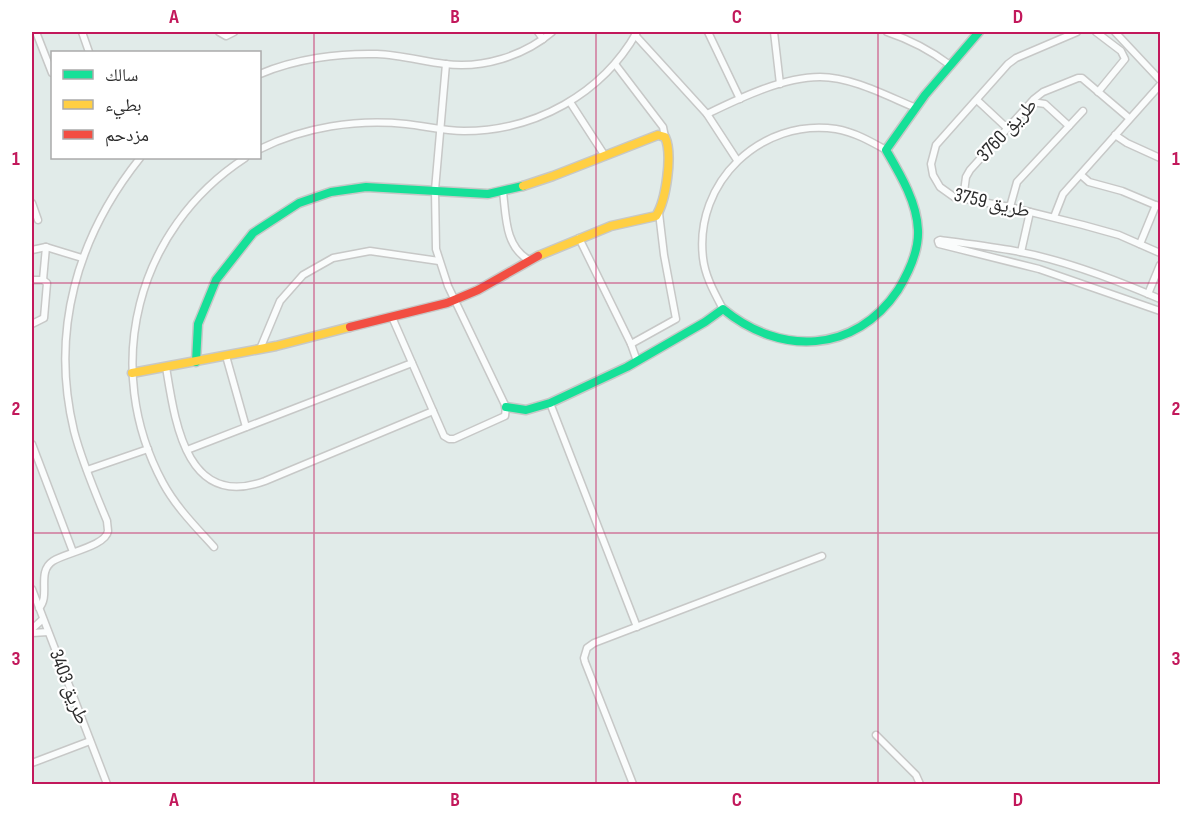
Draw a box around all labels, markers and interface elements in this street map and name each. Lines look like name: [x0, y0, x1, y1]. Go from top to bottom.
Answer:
text: A: [168, 5, 179, 29]
text: B: [450, 5, 460, 29]
text: C: [732, 5, 742, 29]
text: D: [1013, 5, 1023, 29]
legend: [51, 51, 261, 159]
text: سالك: [105, 65, 138, 86]
street label: طريق 3760: [972, 93, 1042, 167]
text: بطيء: [105, 95, 142, 120]
text: مزدحم: [105, 125, 149, 147]
text: 1: [12, 147, 20, 171]
text: 1: [1172, 147, 1180, 171]
street label: طريق 3759: [952, 183, 1032, 223]
text: 2: [12, 397, 20, 421]
text: 2: [1172, 397, 1180, 421]
street label: طريق 3403: [44, 646, 94, 728]
text: 3: [12, 647, 21, 671]
text: 3: [1172, 647, 1181, 671]
text: A: [168, 788, 179, 812]
text: B: [450, 788, 460, 812]
text: C: [732, 788, 742, 812]
text: D: [1013, 788, 1023, 812]

